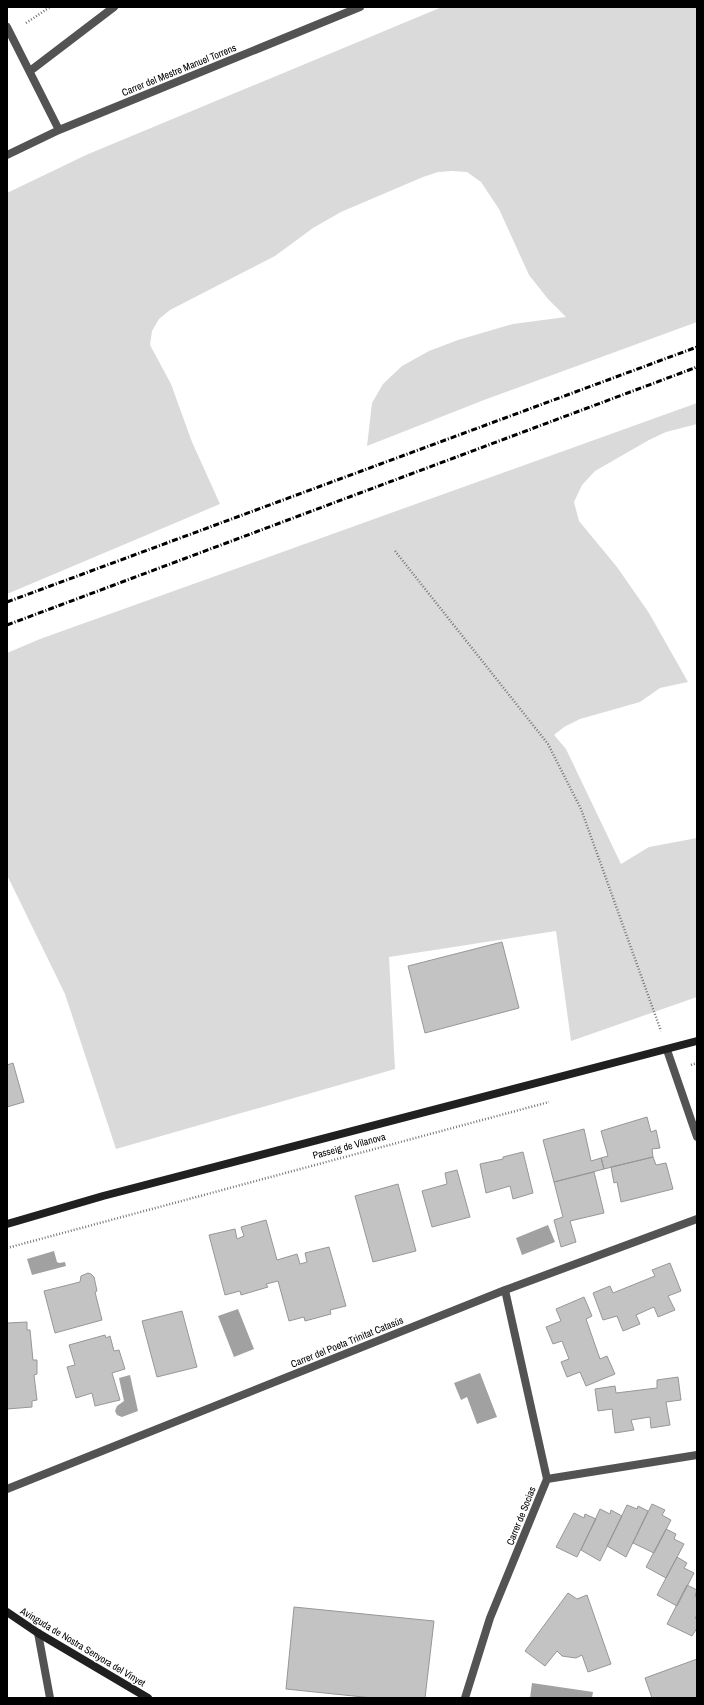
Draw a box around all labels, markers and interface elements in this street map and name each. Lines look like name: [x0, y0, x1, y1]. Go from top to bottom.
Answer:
street label: Carrer del Mestre Manuel Torrens: [120, 41, 238, 99]
street label: Passeig de Vilanova: [311, 1130, 387, 1162]
street label: Carrer del Poeta Trinitat Catasús: [289, 1313, 405, 1371]
street label: Carrer de Socias: [503, 1485, 539, 1547]
street label: Avinguda de Nostra Senyora del Vinyet: [17, 1604, 149, 1690]

